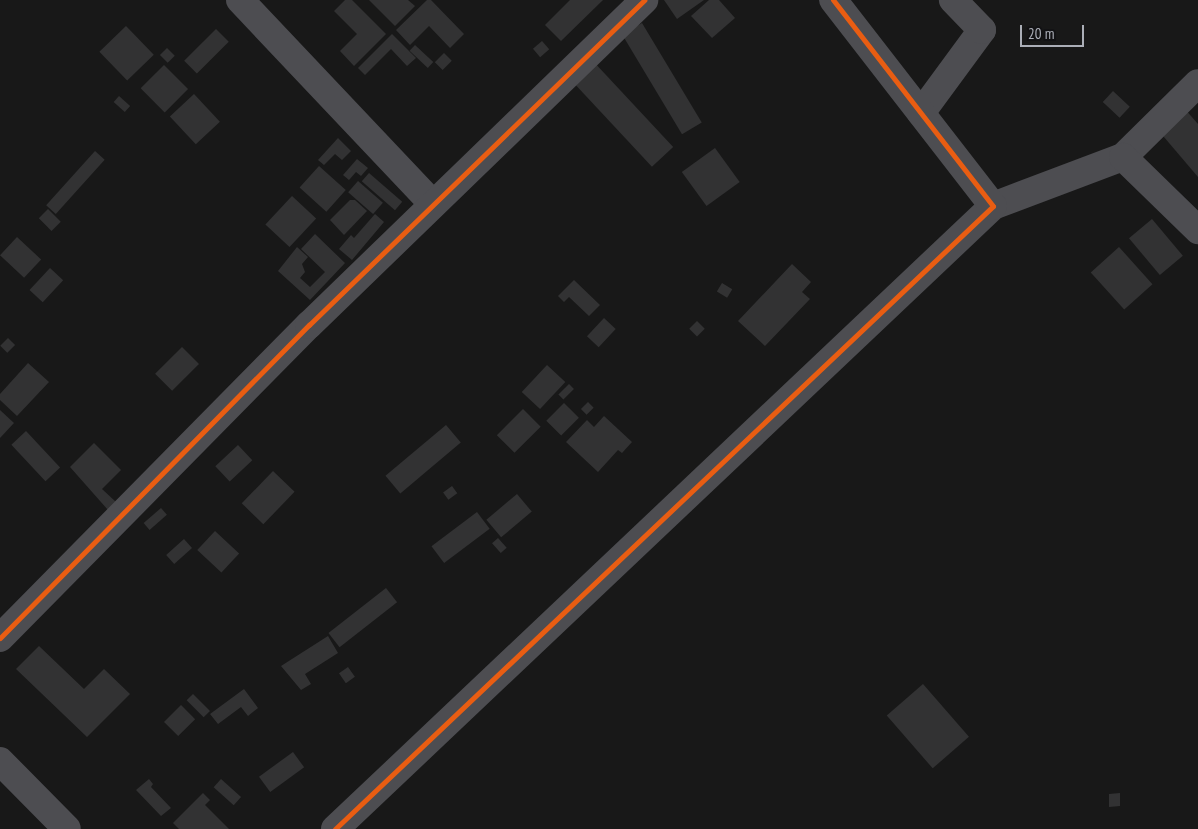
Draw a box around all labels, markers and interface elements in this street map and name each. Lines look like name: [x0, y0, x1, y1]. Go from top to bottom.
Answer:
scale bar: [1023, 15, 1087, 47]
text: 20 m: [1028, 24, 1054, 43]

